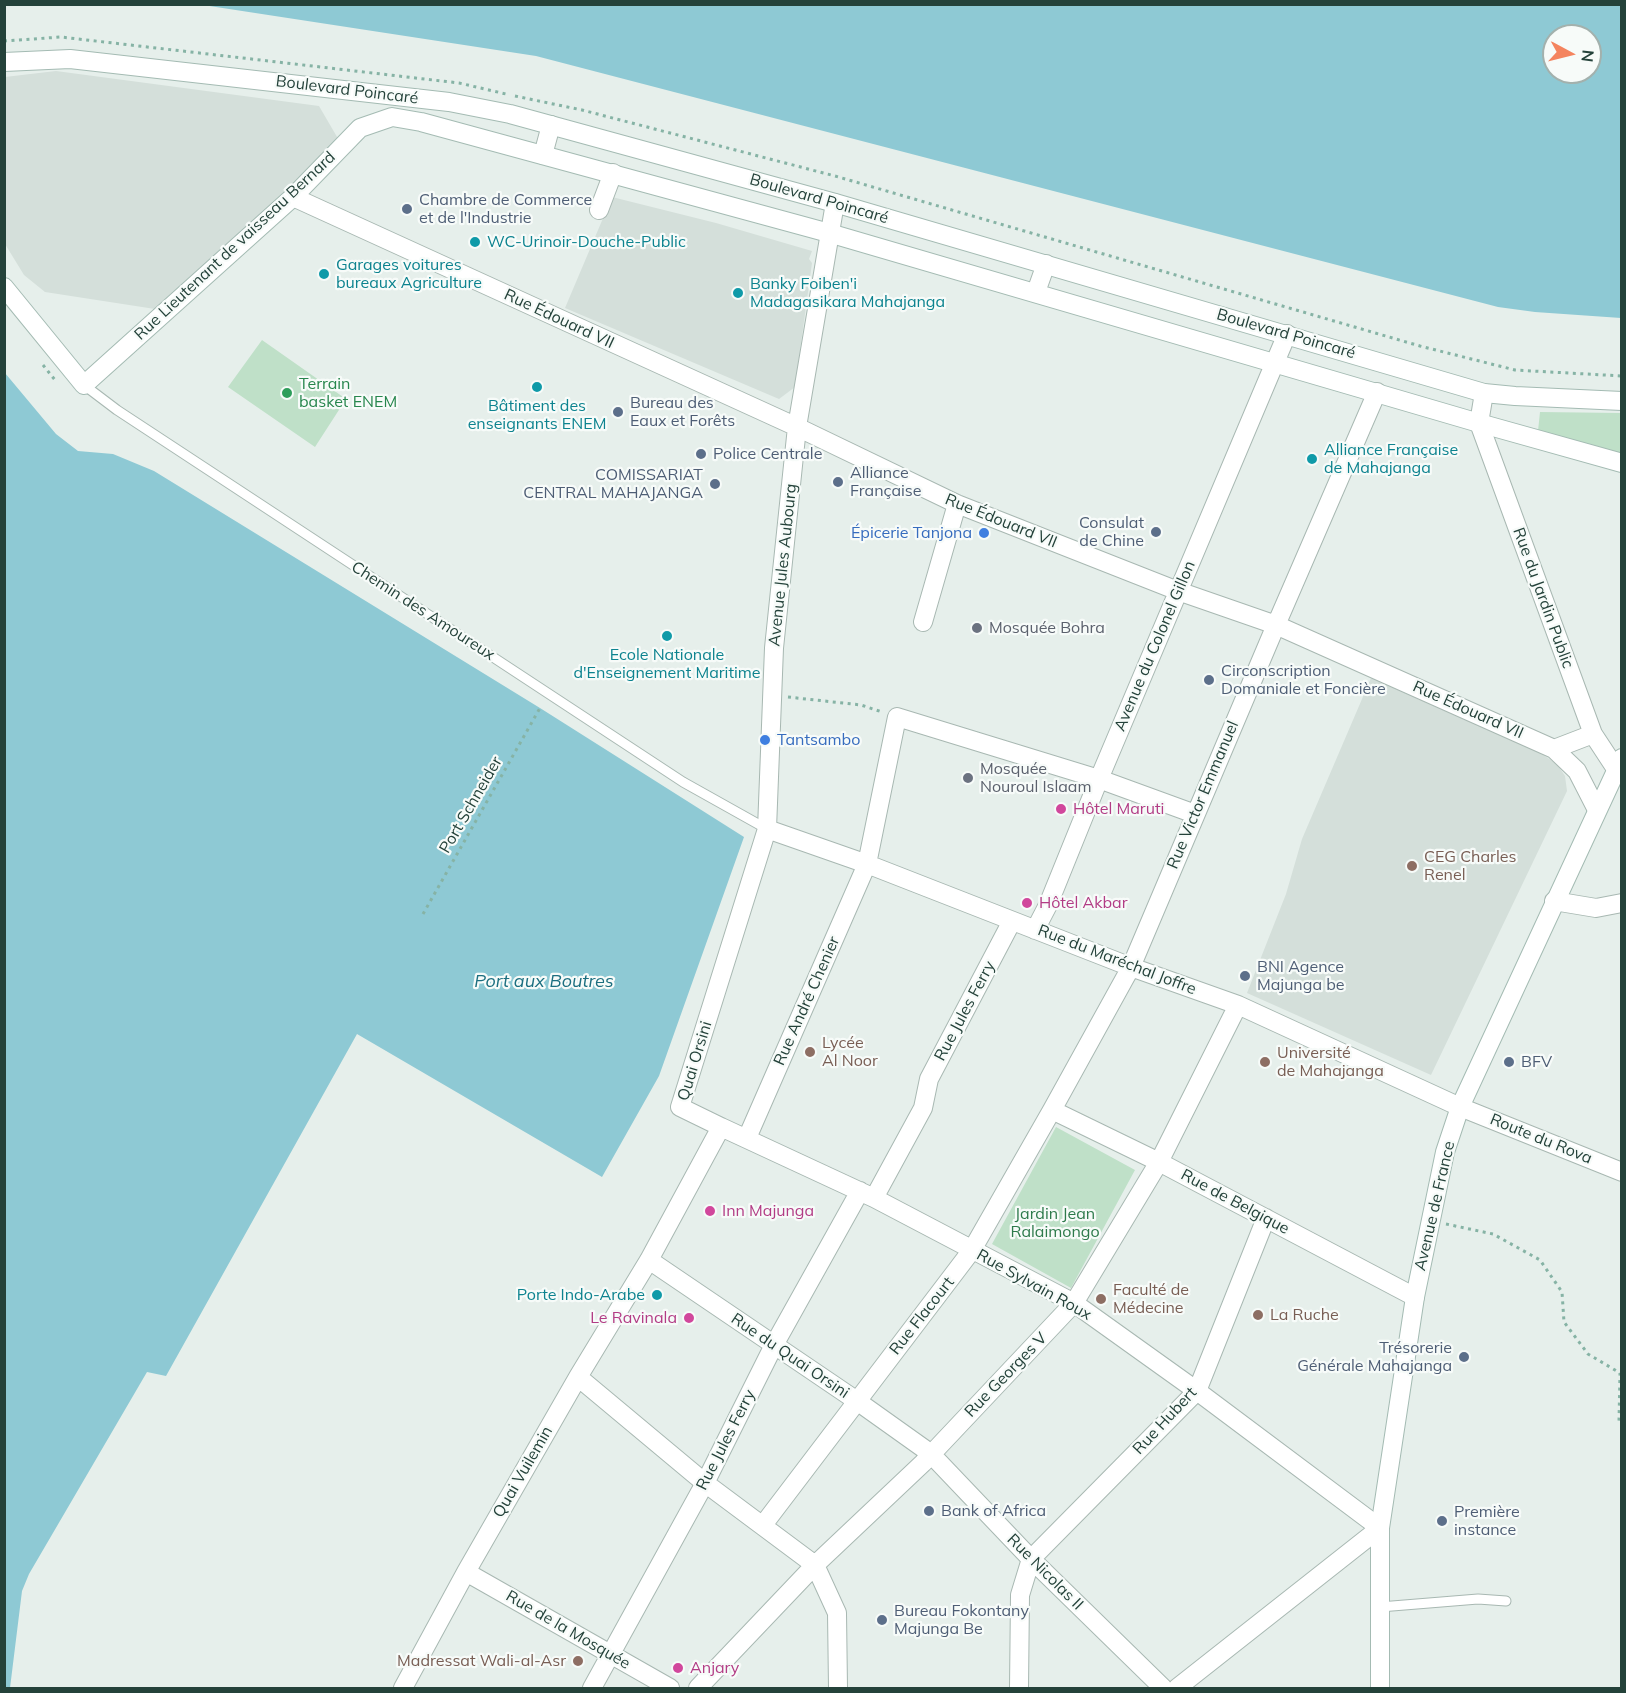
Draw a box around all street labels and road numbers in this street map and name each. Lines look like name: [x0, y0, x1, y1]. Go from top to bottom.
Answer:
street label: Boulevard Poincaré: [275, 72, 419, 108]
street label: Rue Lieutenant de vaisseau Bernard: [131, 148, 339, 344]
street label: Boulevard Poincaré: [747, 170, 891, 228]
street label: Rue Édouard VII: [501, 285, 617, 353]
street label: Boulevard Poincaré: [1214, 305, 1358, 363]
street label: Avenue Jules Aubourg: [765, 483, 801, 647]
street label: Rue Édouard VII: [942, 490, 1060, 552]
street label: Rue du Jardin Public: [1509, 525, 1577, 671]
street label: Chemin des Amoureux: [348, 557, 498, 665]
street label: Avenue du Colonel Gillon: [1110, 558, 1200, 734]
street label: Rue Édouard VII: [1410, 677, 1526, 743]
street label: Rue Victor Emmanuel: [1163, 718, 1243, 872]
street label: Port Schneider: [436, 753, 506, 857]
street label: Rue du Maréchal Joffre: [1035, 921, 1199, 999]
street label: Rue André Chenier: [770, 934, 844, 1068]
street label: Rue Jules Ferry: [931, 958, 999, 1064]
street label: Quai Orsini: [674, 1019, 716, 1103]
street label: Route du Rova: [1487, 1110, 1595, 1168]
street label: Avenue de France: [1411, 1139, 1459, 1273]
street label: Rue de Belgique: [1177, 1165, 1293, 1239]
street label: Rue Sylvain Roux: [973, 1245, 1095, 1325]
street label: Rue Flacourt: [886, 1273, 958, 1359]
street label: Rue du Quai Orsini: [727, 1309, 853, 1403]
street label: Rue Georges V: [961, 1329, 1051, 1421]
street label: Rue Hubert: [1129, 1383, 1201, 1459]
street label: Rue Jules Ferry: [692, 1387, 760, 1493]
street label: Quai Vuilemin: [489, 1423, 557, 1521]
street label: Rue Nicolas II: [1003, 1530, 1087, 1614]
street label: Rue de la Mosquée: [502, 1587, 634, 1673]

